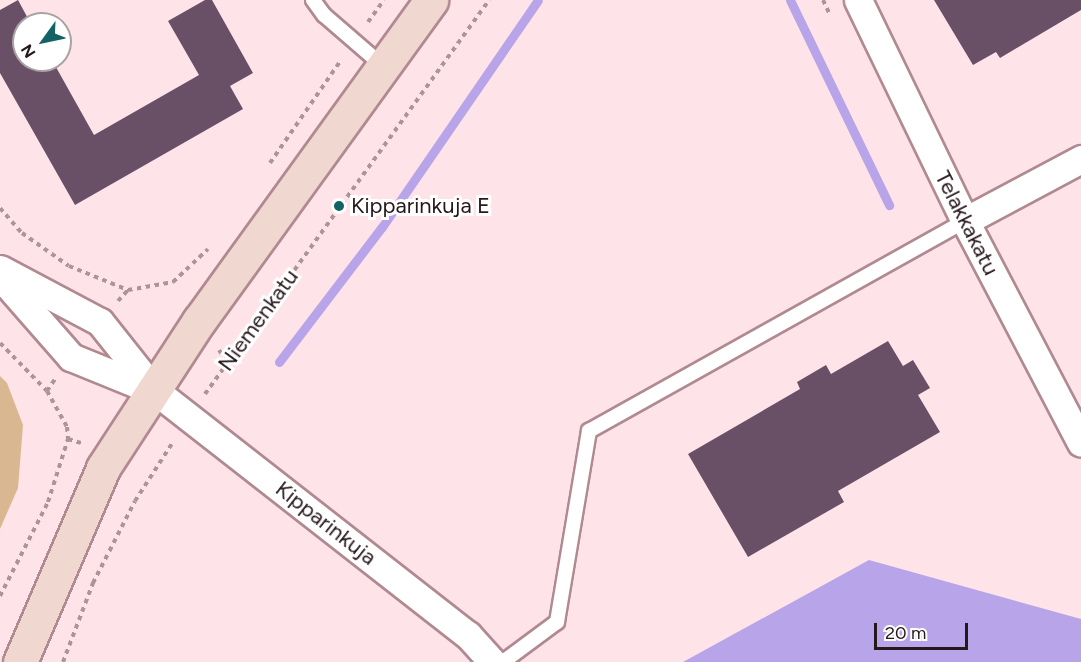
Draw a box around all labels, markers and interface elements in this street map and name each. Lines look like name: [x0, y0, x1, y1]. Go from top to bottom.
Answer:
north arrow: [12, 12, 72, 72]
text: N: [17, 41, 39, 61]
street label: Telakkakatu: [929, 166, 1005, 280]
place label: Kipparinkuja E: [351, 193, 490, 219]
marker: Kipparinkuja E: [332, 199, 346, 213]
street label: Niemenkatu: [212, 264, 304, 376]
street label: Kipparinkuja: [270, 475, 382, 571]
scale bar: [877, 611, 972, 649]
text: 20 m: [885, 622, 926, 644]

